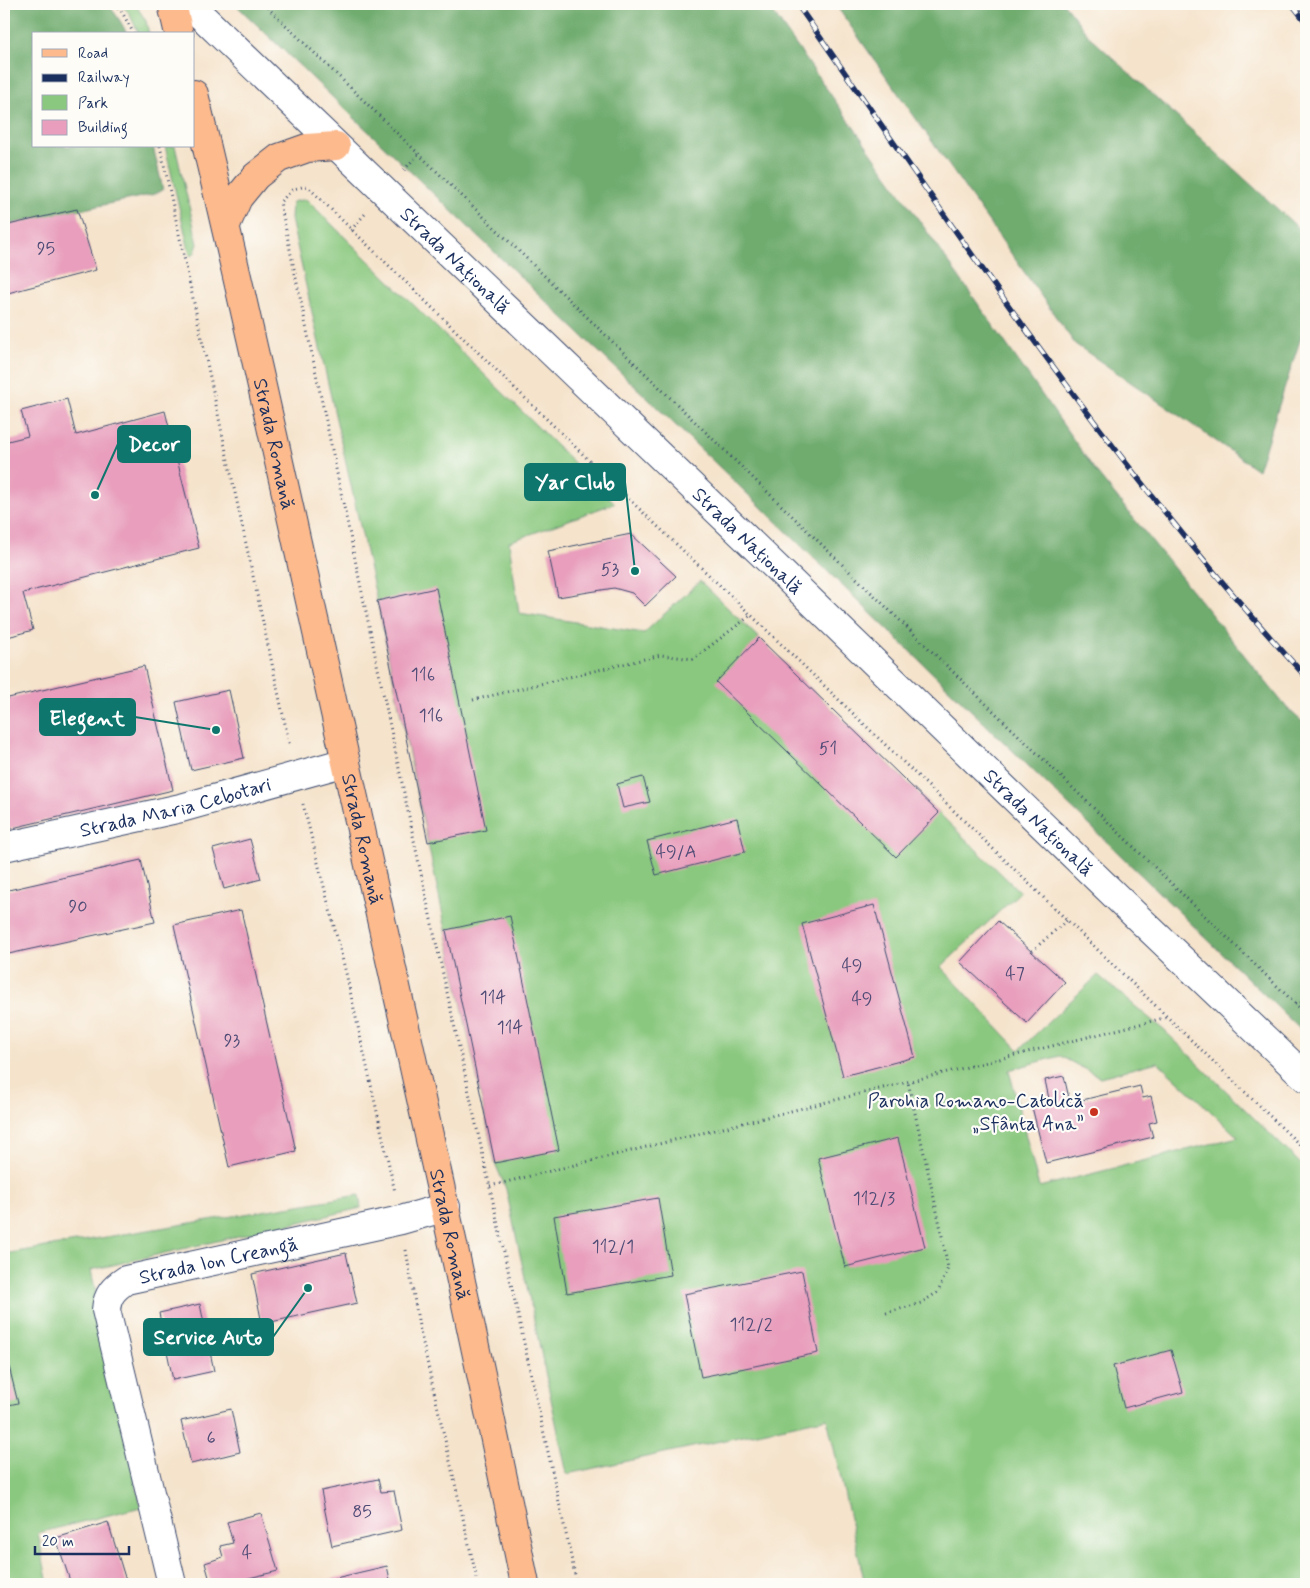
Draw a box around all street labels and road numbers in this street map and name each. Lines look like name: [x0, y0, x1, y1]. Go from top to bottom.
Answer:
street label: Strada Națională: [394, 202, 516, 321]
street label: Strada Romană: [246, 376, 301, 512]
street label: Strada Națională: [686, 482, 809, 601]
street label: Strada Națională: [977, 763, 1099, 883]
street label: Strada Romană: [334, 771, 389, 908]
street label: Strada Maria Cebotari: [78, 772, 274, 845]
street label: Strada Romană: [422, 1166, 477, 1303]
street label: Strada Ion Creangă: [137, 1231, 301, 1292]

